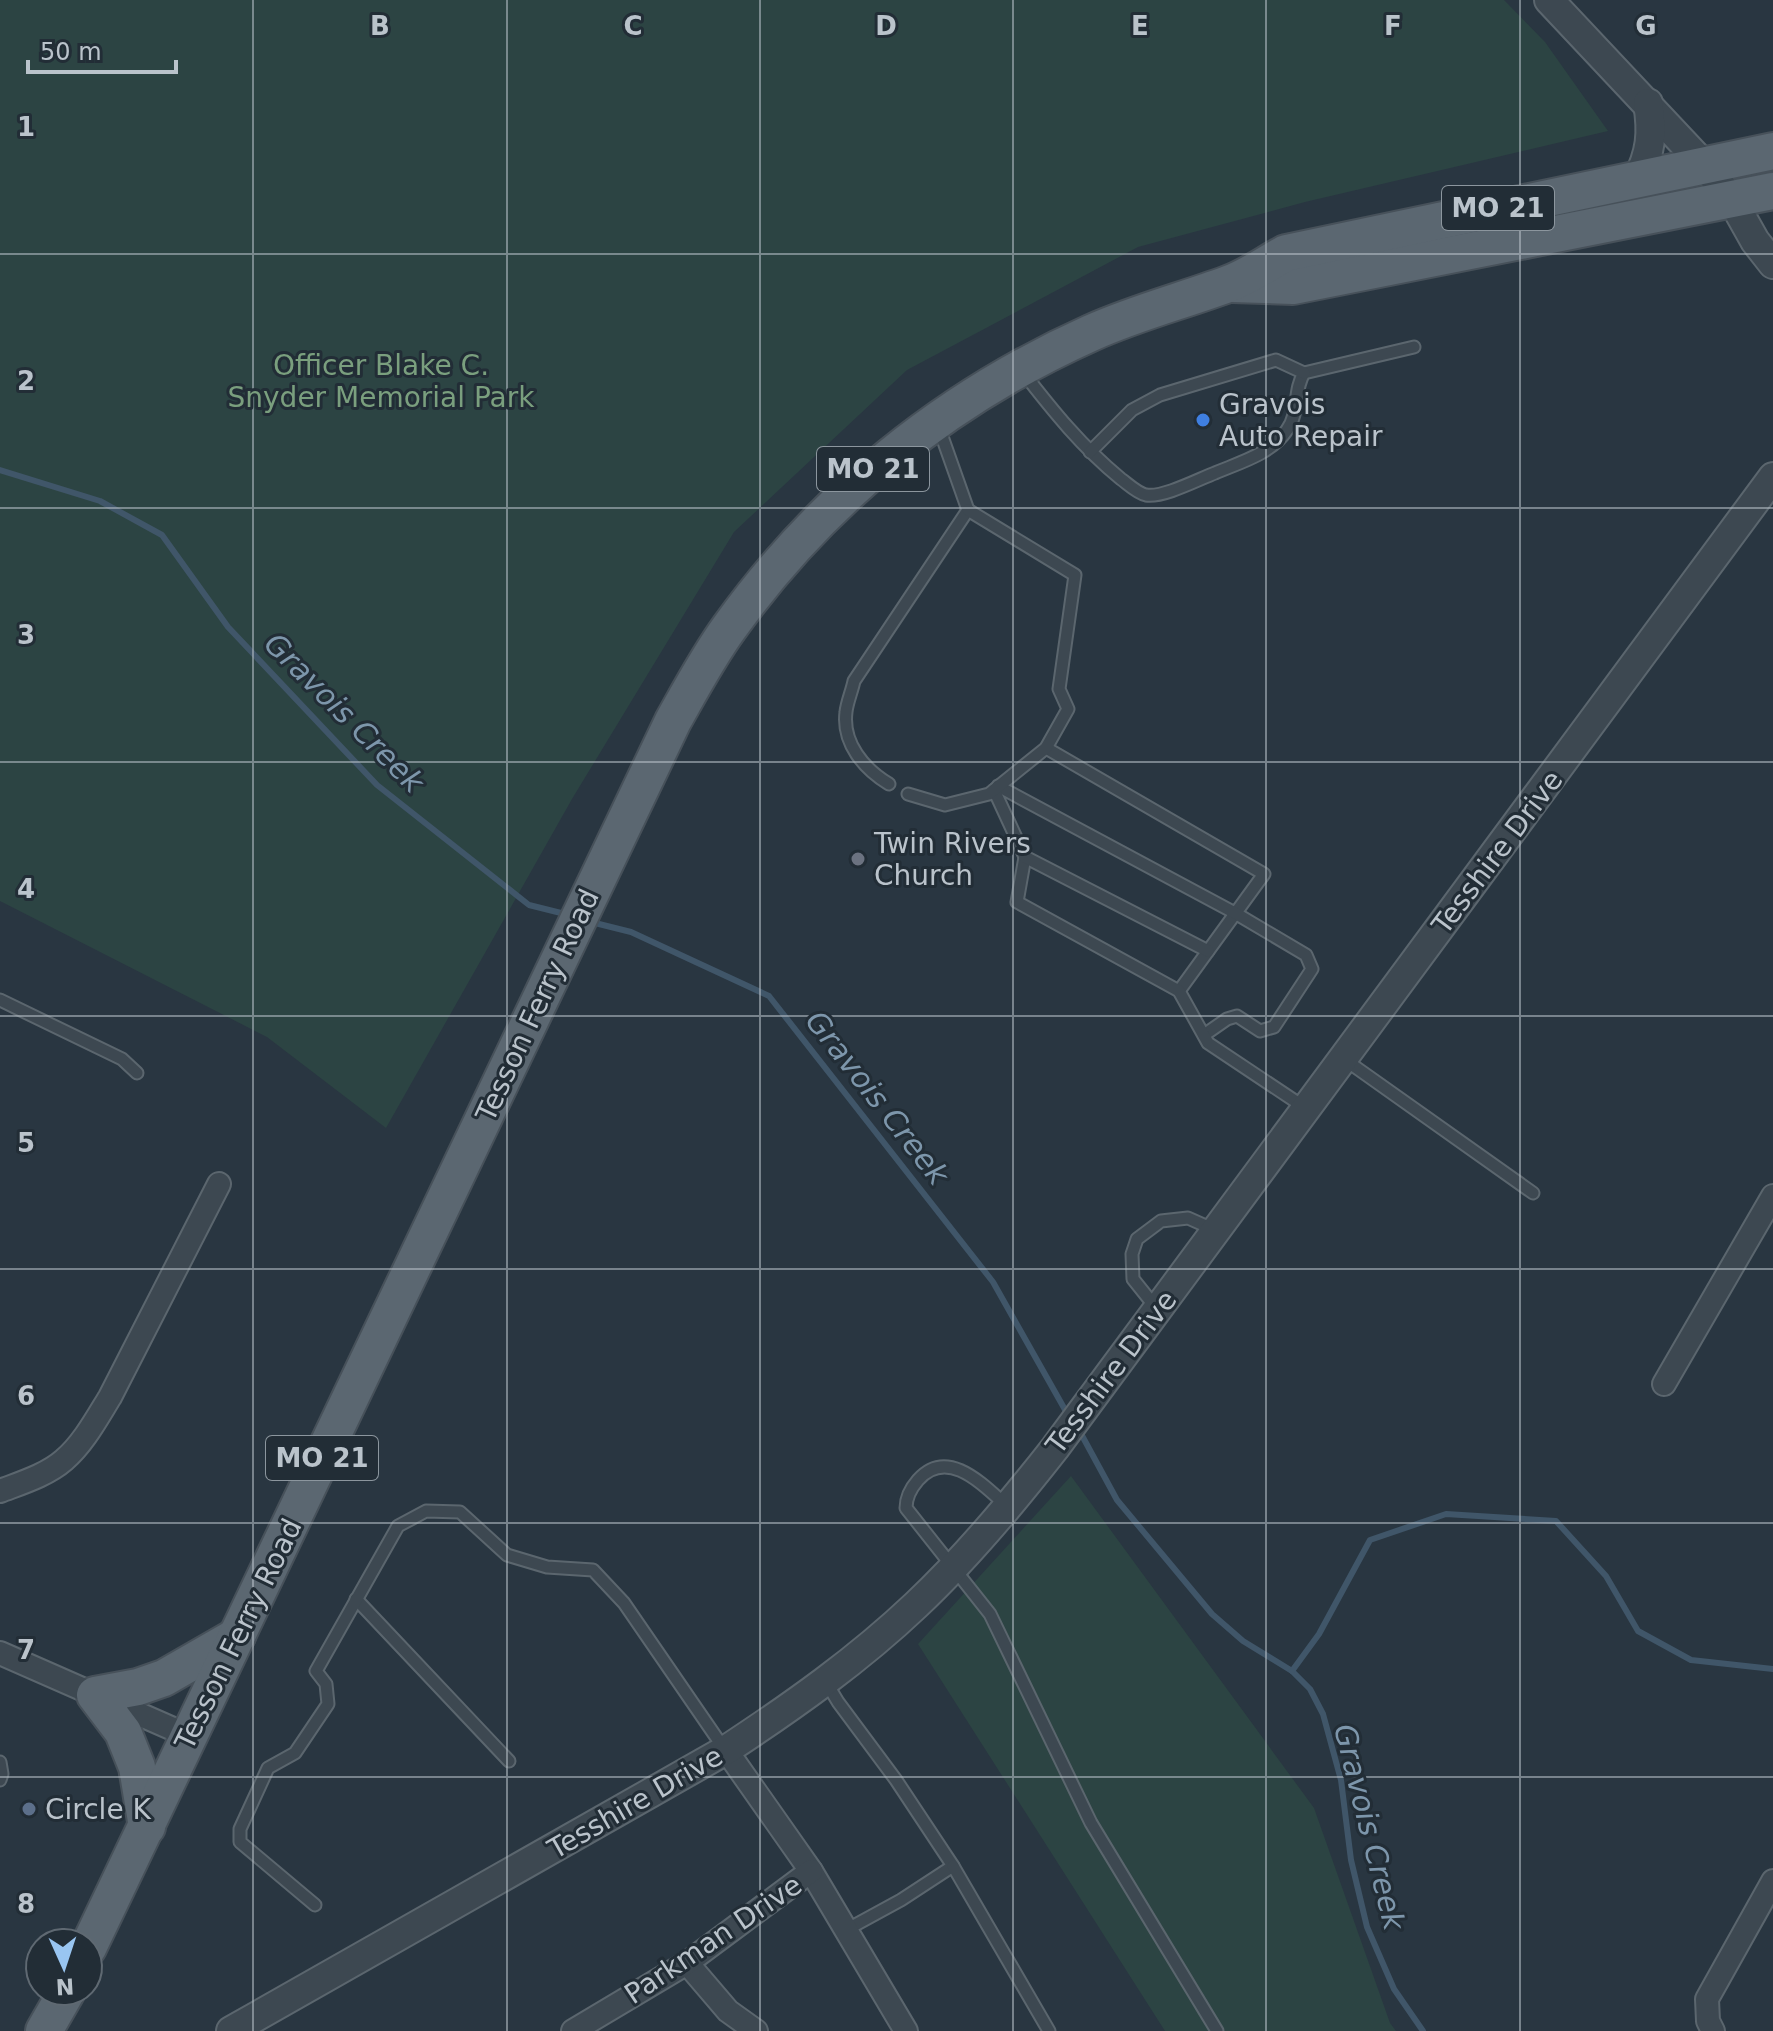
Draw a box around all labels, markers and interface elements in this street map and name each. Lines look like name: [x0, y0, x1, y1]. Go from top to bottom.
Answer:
text: B: [370, 11, 390, 41]
text: C: [623, 11, 643, 41]
text: D: [875, 11, 897, 41]
text: E: [1131, 11, 1149, 41]
text: F: [1384, 11, 1402, 41]
text: G: [1635, 11, 1657, 41]
scale bar: [28, 24, 176, 74]
text: 50 m: [40, 38, 102, 66]
text: 1: [17, 112, 35, 142]
road number: MO 21: [1442, 186, 1554, 230]
park label: Officer Blake C. Snyder Memorial Park: [228, 349, 535, 414]
text: 2: [17, 366, 35, 396]
place label: Gravois Auto Repair: [1219, 388, 1383, 453]
marker: Gravois Auto Repair: [1194, 411, 1212, 429]
road number: MO 21: [817, 447, 929, 491]
text: 3: [17, 620, 35, 650]
water label: Gravois Creek: [257, 626, 433, 801]
street label: Tesshire Drive: [1425, 764, 1570, 941]
place label: Twin Rivers Church: [873, 827, 1031, 892]
marker: Twin Rivers Church: [849, 850, 867, 868]
text: 4: [17, 874, 35, 904]
street label: Tesson Ferry Road: [469, 884, 606, 1128]
water label: Gravois Creek: [799, 1004, 957, 1193]
text: 5: [17, 1128, 35, 1158]
street label: Tesshire Drive: [1039, 1284, 1184, 1461]
text: 6: [17, 1381, 35, 1411]
road number: MO 21: [266, 1436, 378, 1480]
street label: Tesson Ferry Road: [168, 1513, 309, 1756]
text: 7: [17, 1635, 35, 1665]
water label: Gravois Creek: [1327, 1720, 1412, 1935]
street label: Tesshire Drive: [541, 1739, 728, 1866]
place label: Circle K: [45, 1793, 152, 1826]
marker: Circle K: [20, 1800, 38, 1818]
street label: Parkman Drive: [619, 1868, 808, 2011]
text: 8: [17, 1889, 35, 1919]
north arrow: [24, 1927, 104, 2007]
text: N: [55, 1974, 75, 1999]

